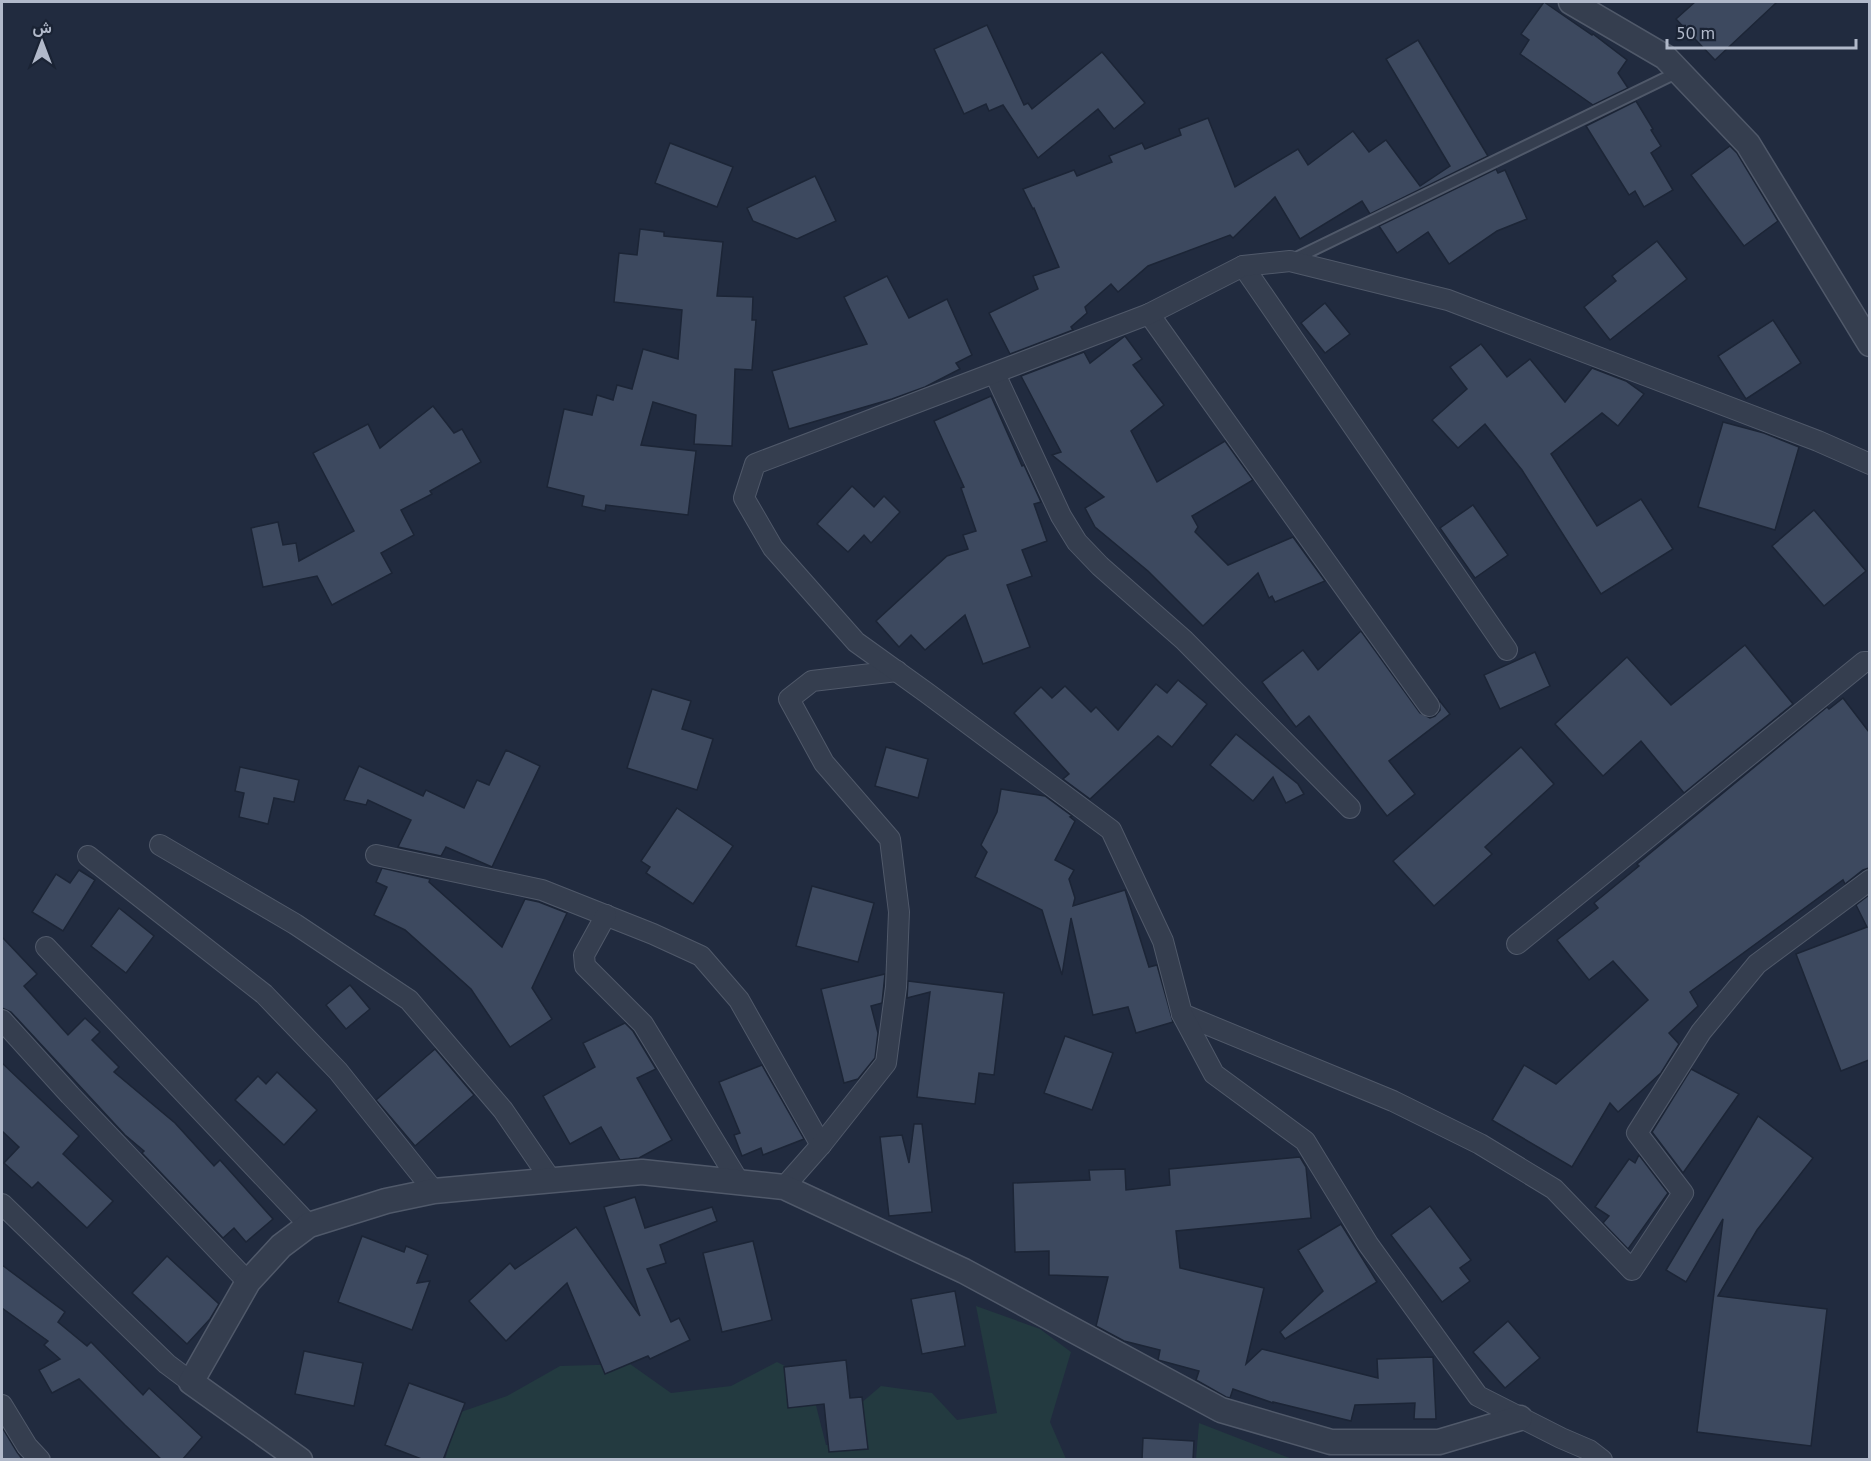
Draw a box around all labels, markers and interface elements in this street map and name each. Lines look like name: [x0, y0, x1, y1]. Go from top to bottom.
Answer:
north arrow: [12, 12, 72, 72]
scale bar: [1667, 12, 1856, 50]
text: ش: [32, 17, 52, 37]
text: 50 m: [1676, 21, 1715, 44]

